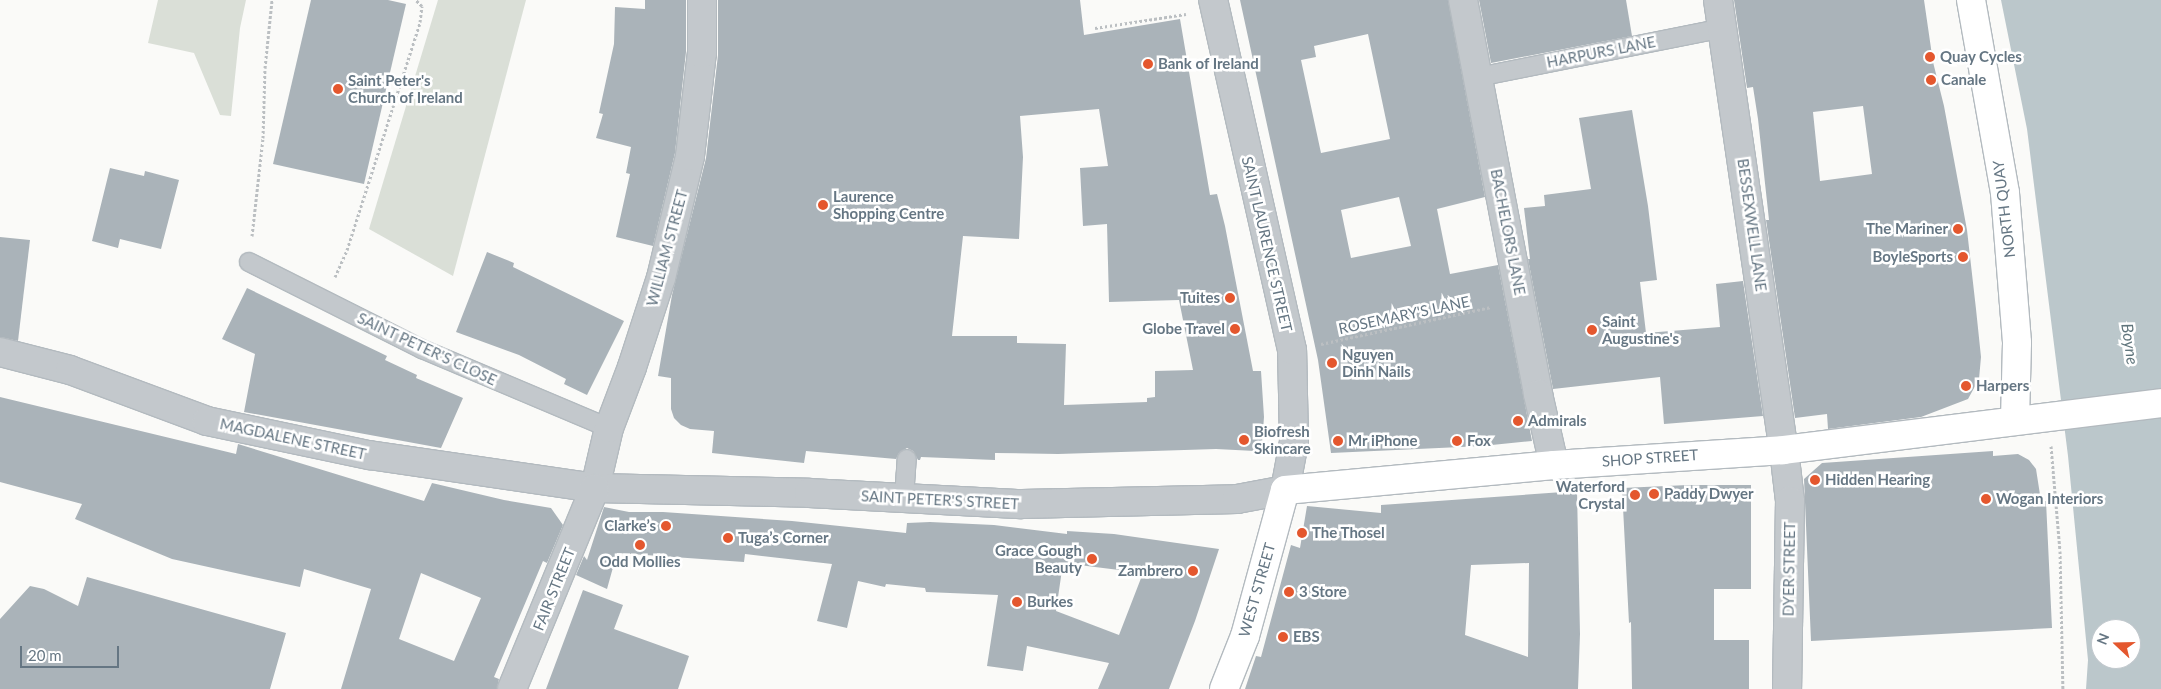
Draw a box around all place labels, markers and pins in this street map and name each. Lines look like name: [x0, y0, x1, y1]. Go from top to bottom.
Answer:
place label: Quay Cycles: [1940, 48, 2022, 66]
marker: Quay Cycles: [1924, 51, 1936, 63]
place label: Bank of Ireland: [1158, 55, 1259, 73]
marker: Bank of Ireland: [1142, 58, 1154, 70]
place label: Saint Peter's Church of Ireland: [348, 71, 463, 106]
place label: Canale: [1941, 71, 1986, 89]
marker: Canale: [1925, 74, 1937, 86]
marker: Saint Peter's Church of Ireland: [332, 83, 344, 95]
place label: Laurence Shopping Centre: [833, 187, 944, 222]
marker: Laurence Shopping Centre: [817, 199, 829, 211]
place label: The Mariner: [1866, 220, 1948, 238]
marker: The Mariner: [1952, 223, 1964, 235]
place label: BoyleSports: [1872, 248, 1953, 266]
marker: BoyleSports: [1957, 251, 1969, 263]
place label: Tuites: [1180, 289, 1220, 307]
marker: Tuites: [1224, 292, 1236, 304]
place label: Saint Augustine's: [1602, 312, 1679, 347]
place label: Globe Travel: [1142, 320, 1225, 338]
marker: Globe Travel: [1229, 323, 1241, 335]
marker: Saint Augustine's: [1586, 324, 1598, 336]
place label: Nguyen Dinh Nails: [1342, 345, 1411, 380]
marker: Nguyen Dinh Nails: [1326, 357, 1338, 369]
place label: Harpers: [1976, 377, 2029, 395]
marker: Harpers: [1960, 380, 1972, 392]
place label: Admirals: [1528, 412, 1587, 430]
marker: Admirals: [1512, 415, 1524, 427]
place label: Biofresh Skincare: [1254, 422, 1311, 457]
place label: Mr iPhone: [1348, 432, 1418, 450]
place label: Fox: [1467, 432, 1491, 450]
marker: Biofresh Skincare: [1238, 434, 1250, 446]
marker: Mr iPhone: [1332, 435, 1344, 447]
marker: Fox: [1451, 435, 1463, 447]
place label: Hidden Hearing: [1825, 471, 1930, 489]
marker: Hidden Hearing: [1809, 474, 1821, 486]
place label: Waterford Crystal: [1556, 477, 1625, 512]
place label: Paddy Dwyer: [1664, 485, 1754, 503]
marker: Paddy Dwyer: [1648, 488, 1660, 500]
marker: Waterford Crystal: [1629, 489, 1641, 501]
place label: Wogan Interiors: [1996, 490, 2103, 508]
marker: Wogan Interiors: [1980, 493, 1992, 505]
place label: Clarke’s: [604, 517, 656, 535]
marker: Clarke’s: [660, 520, 672, 532]
place label: The Thosel: [1312, 524, 1385, 542]
marker: The Thosel: [1296, 527, 1308, 539]
place label: Tuga’s Corner: [738, 529, 829, 547]
marker: Tuga’s Corner: [722, 532, 734, 544]
marker: Odd Mollies: [634, 539, 646, 551]
place label: Grace Gough Beauty: [995, 541, 1082, 576]
place label: Odd Mollies: [599, 553, 681, 571]
marker: Grace Gough Beauty: [1086, 553, 1098, 565]
place label: Zambrero: [1118, 562, 1183, 580]
marker: Zambrero: [1187, 565, 1199, 577]
place label: 3 Store: [1299, 583, 1347, 601]
marker: 3 Store: [1283, 586, 1295, 598]
place label: Burkes: [1027, 593, 1073, 611]
marker: Burkes: [1011, 596, 1023, 608]
place label: EBS: [1293, 628, 1320, 646]
marker: EBS: [1277, 631, 1289, 643]

